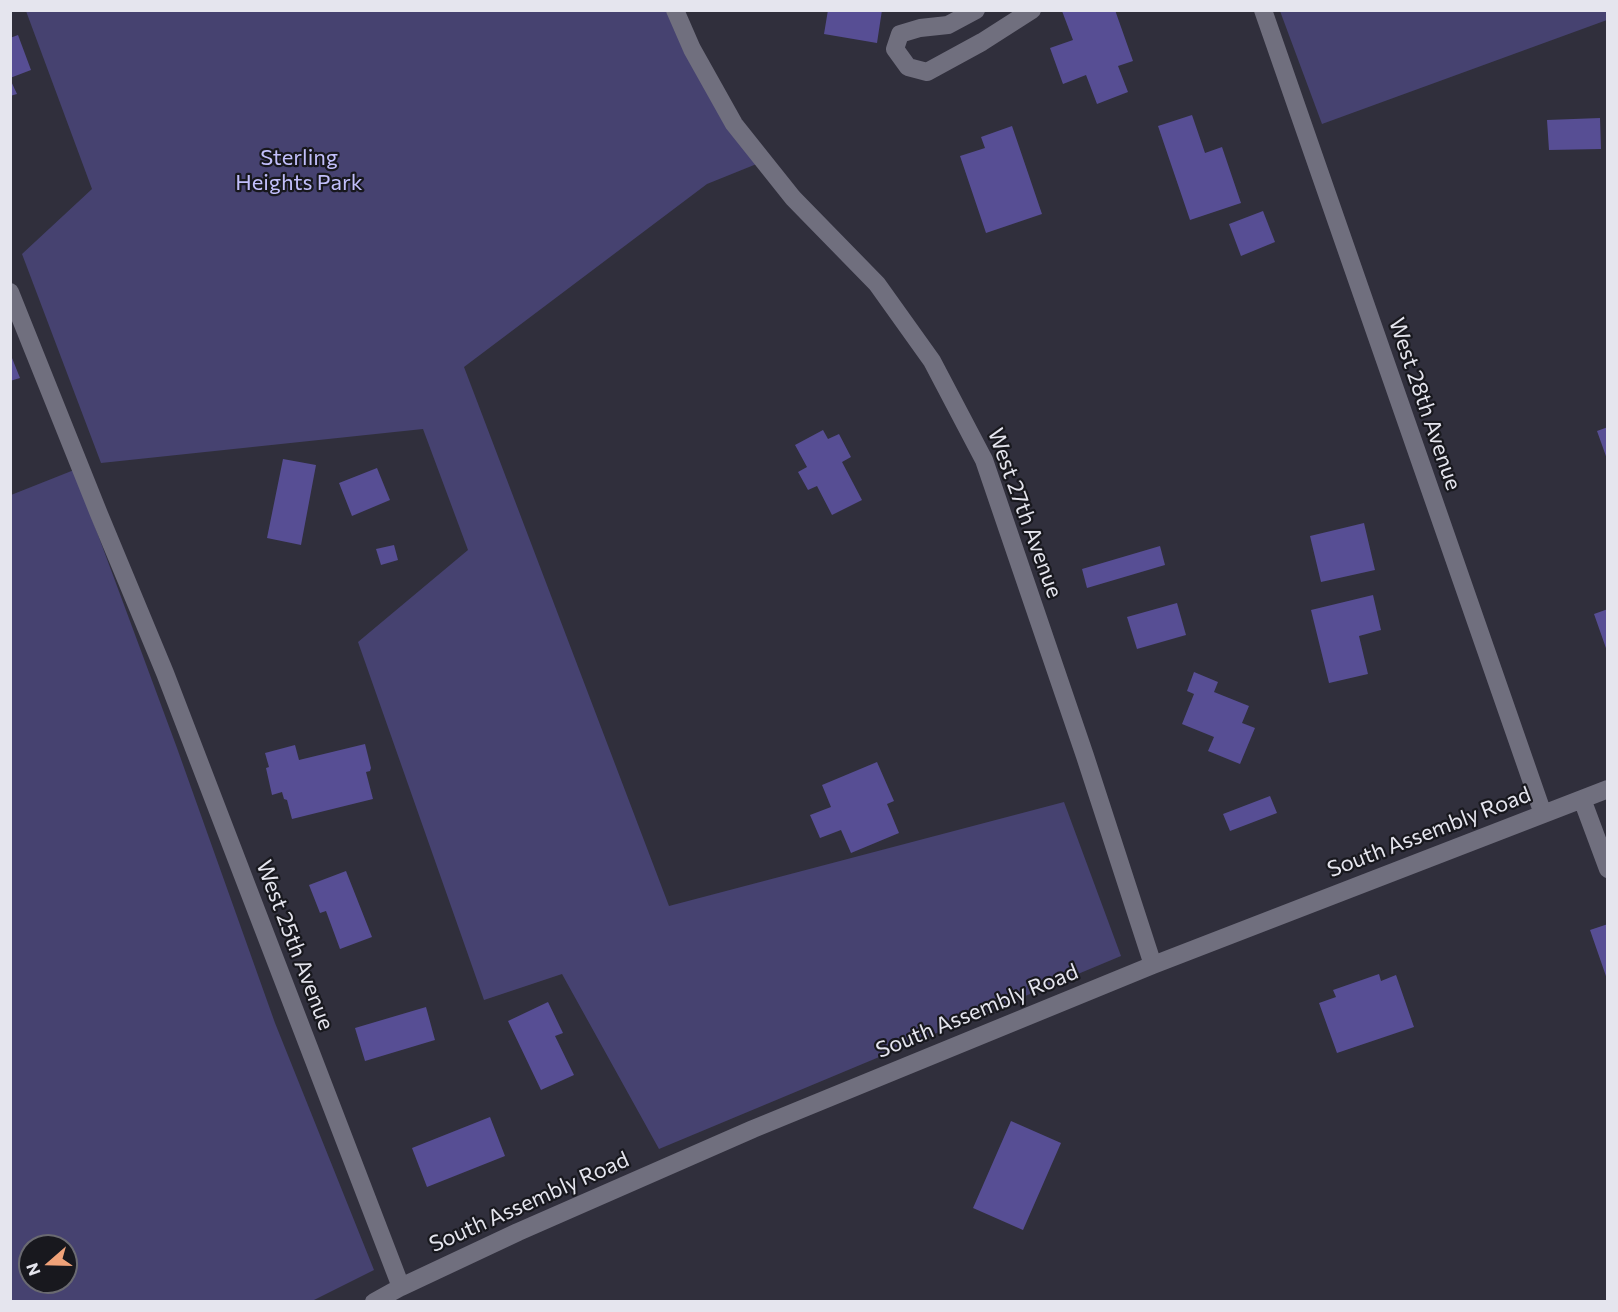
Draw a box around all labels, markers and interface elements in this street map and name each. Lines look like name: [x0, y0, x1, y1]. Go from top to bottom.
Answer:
park label: Sterling Heights Park: [235, 145, 363, 196]
street label: West 28th Avenue: [1383, 314, 1467, 494]
street label: West 27th Avenue: [982, 425, 1068, 601]
street label: South Assembly Road: [1324, 781, 1534, 883]
street label: West 25th Avenue: [250, 856, 340, 1034]
street label: South Assembly Road: [872, 958, 1082, 1064]
street label: South Assembly Road: [425, 1146, 633, 1258]
north arrow: [18, 1234, 78, 1294]
text: N: [22, 1261, 43, 1279]

